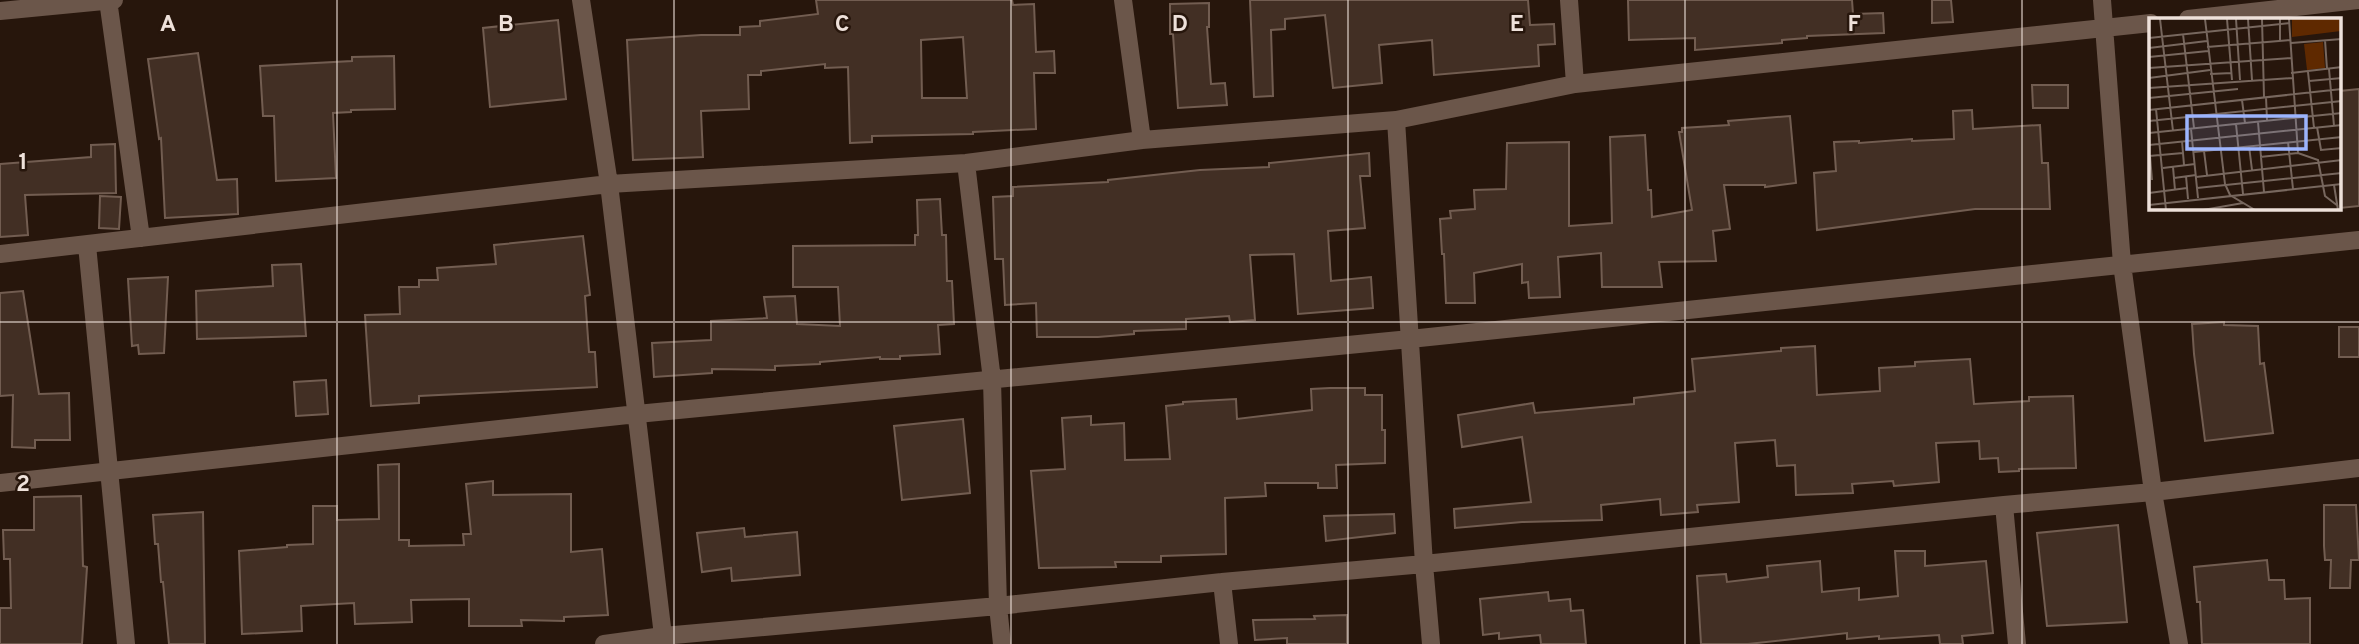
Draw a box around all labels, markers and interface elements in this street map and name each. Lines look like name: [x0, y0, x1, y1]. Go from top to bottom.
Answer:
text: A: [160, 11, 176, 40]
text: B: [498, 11, 514, 40]
text: C: [835, 11, 849, 40]
text: D: [1172, 11, 1188, 40]
text: E: [1510, 11, 1524, 40]
text: F: [1847, 11, 1861, 40]
inset map: [2149, 18, 2342, 210]
text: 1: [18, 149, 28, 178]
text: 2: [16, 471, 30, 500]

